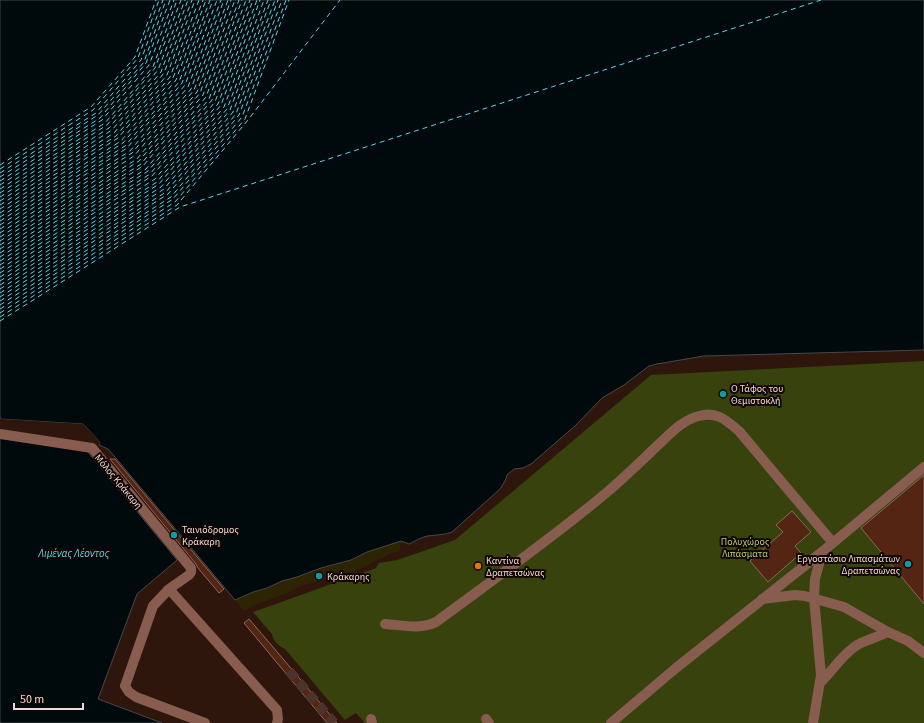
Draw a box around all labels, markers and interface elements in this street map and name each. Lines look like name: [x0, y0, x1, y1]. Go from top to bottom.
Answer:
place label: Ο Τάφος του Θεμιστοκλή: [731, 382, 783, 408]
marker: Ο Τάφος του Θεμιστοκλή: [718, 389, 728, 399]
street label: Μόλος Κράκαρη: [91, 451, 145, 512]
place label: Ταινιόδρομος Κράκαρη: [182, 523, 239, 549]
marker: Ταινιόδρομος Κράκαρη: [169, 530, 179, 540]
park label: Πολυχώρος Λιπάσματα: [721, 535, 770, 561]
water label: Λιμένας Λέοντος: [38, 546, 110, 561]
place label: Εργοστάσιο Λιπασμάτων Δραπετσώνας: [797, 552, 901, 578]
place label: Καντίνα Δραπετσώνας: [486, 554, 545, 580]
marker: Εργοστάσιο Λιπασμάτων Δραπετσώνας: [903, 559, 913, 569]
marker: Καντίνα Δραπετσώνας: [473, 561, 483, 571]
place label: Κράκαρης: [327, 570, 370, 584]
marker: Κράκαρης: [314, 571, 324, 581]
scale bar: [14, 685, 83, 711]
text: 50 m: [20, 691, 44, 708]

